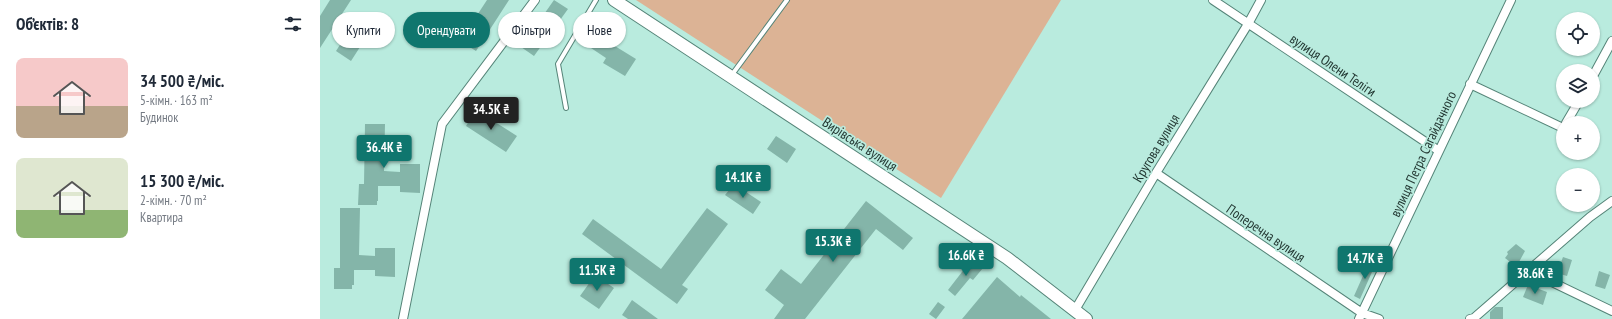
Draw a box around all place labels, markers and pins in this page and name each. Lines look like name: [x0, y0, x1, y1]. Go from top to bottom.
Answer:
pin: 34.5K ₴: [454, 97, 528, 131]
pin: 36.4K ₴: [347, 135, 421, 169]
pin: 14.1K ₴: [706, 165, 780, 199]
pin: 15.3K ₴: [796, 229, 870, 263]
pin: 16.6K ₴: [929, 243, 1003, 277]
pin: 14.7K ₴: [1328, 246, 1402, 280]
pin: 11.5K ₴: [560, 258, 634, 292]
pin: 38.6K ₴: [1498, 261, 1572, 295]

